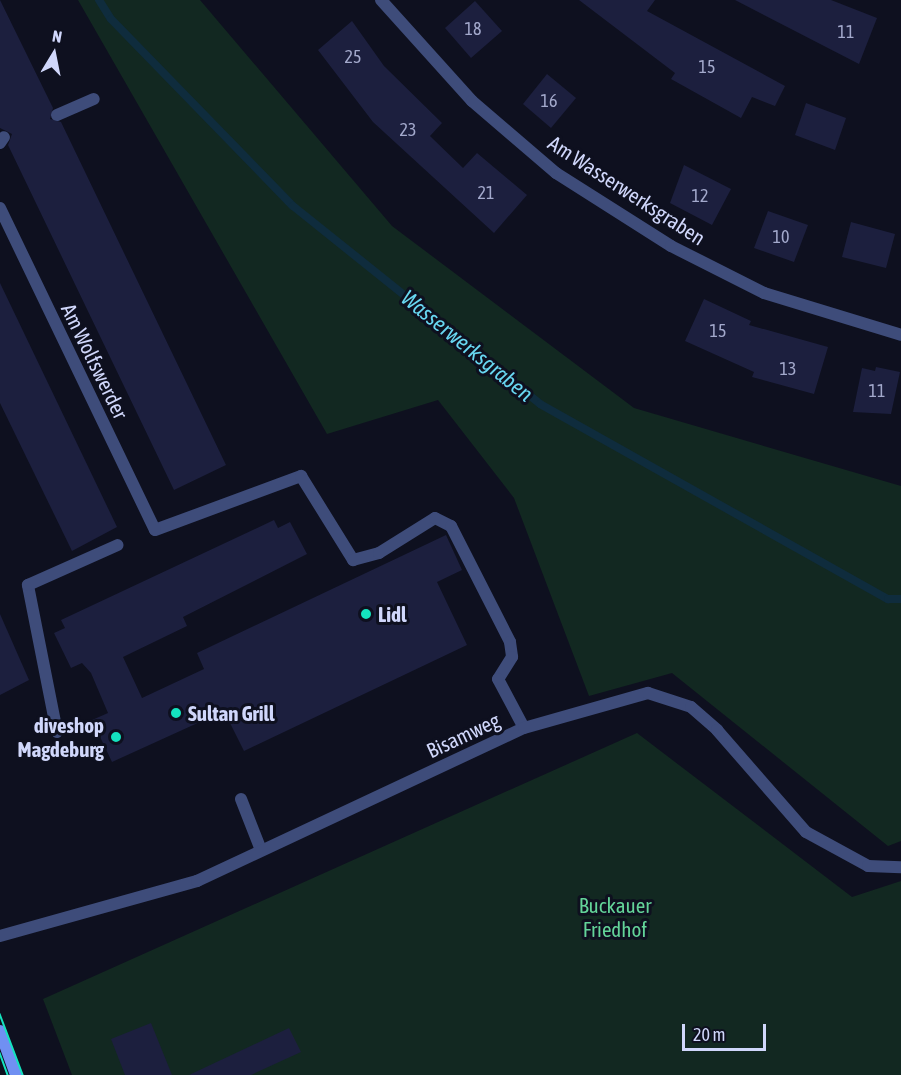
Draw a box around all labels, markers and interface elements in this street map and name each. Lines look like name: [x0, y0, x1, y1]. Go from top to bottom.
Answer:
house number: 18: [465, 18, 481, 40]
house number: 11: [838, 21, 854, 43]
north arrow: [24, 24, 84, 84]
text: N: [51, 27, 63, 46]
house number: 25: [345, 46, 361, 68]
house number: 15: [699, 56, 715, 78]
house number: 16: [541, 90, 557, 112]
house number: 23: [400, 119, 416, 141]
street label: Am Wasserwerksgraben: [544, 130, 710, 250]
house number: 21: [478, 182, 494, 204]
house number: 12: [692, 185, 708, 207]
house number: 10: [773, 226, 789, 248]
water label: Wasserwerksgraben: [396, 285, 538, 407]
street label: Am Wolfswerder: [56, 299, 134, 423]
house number: 15: [710, 320, 726, 342]
house number: 13: [780, 358, 796, 380]
house number: 11: [869, 380, 885, 402]
place label: Lidl: [378, 601, 406, 627]
marker: Lidl: [359, 607, 373, 621]
place label: Sultan Grill: [188, 700, 275, 726]
marker: Sultan Grill: [169, 706, 183, 720]
street label: Bisamweg: [422, 707, 504, 763]
place label: diveshop Magdeburg: [17, 712, 104, 762]
marker: diveshop Magdeburg: [109, 730, 123, 744]
park label: Buckauer Friedhof: [579, 892, 651, 942]
scale bar: [685, 1012, 769, 1050]
text: 20 m: [693, 1024, 725, 1045]

